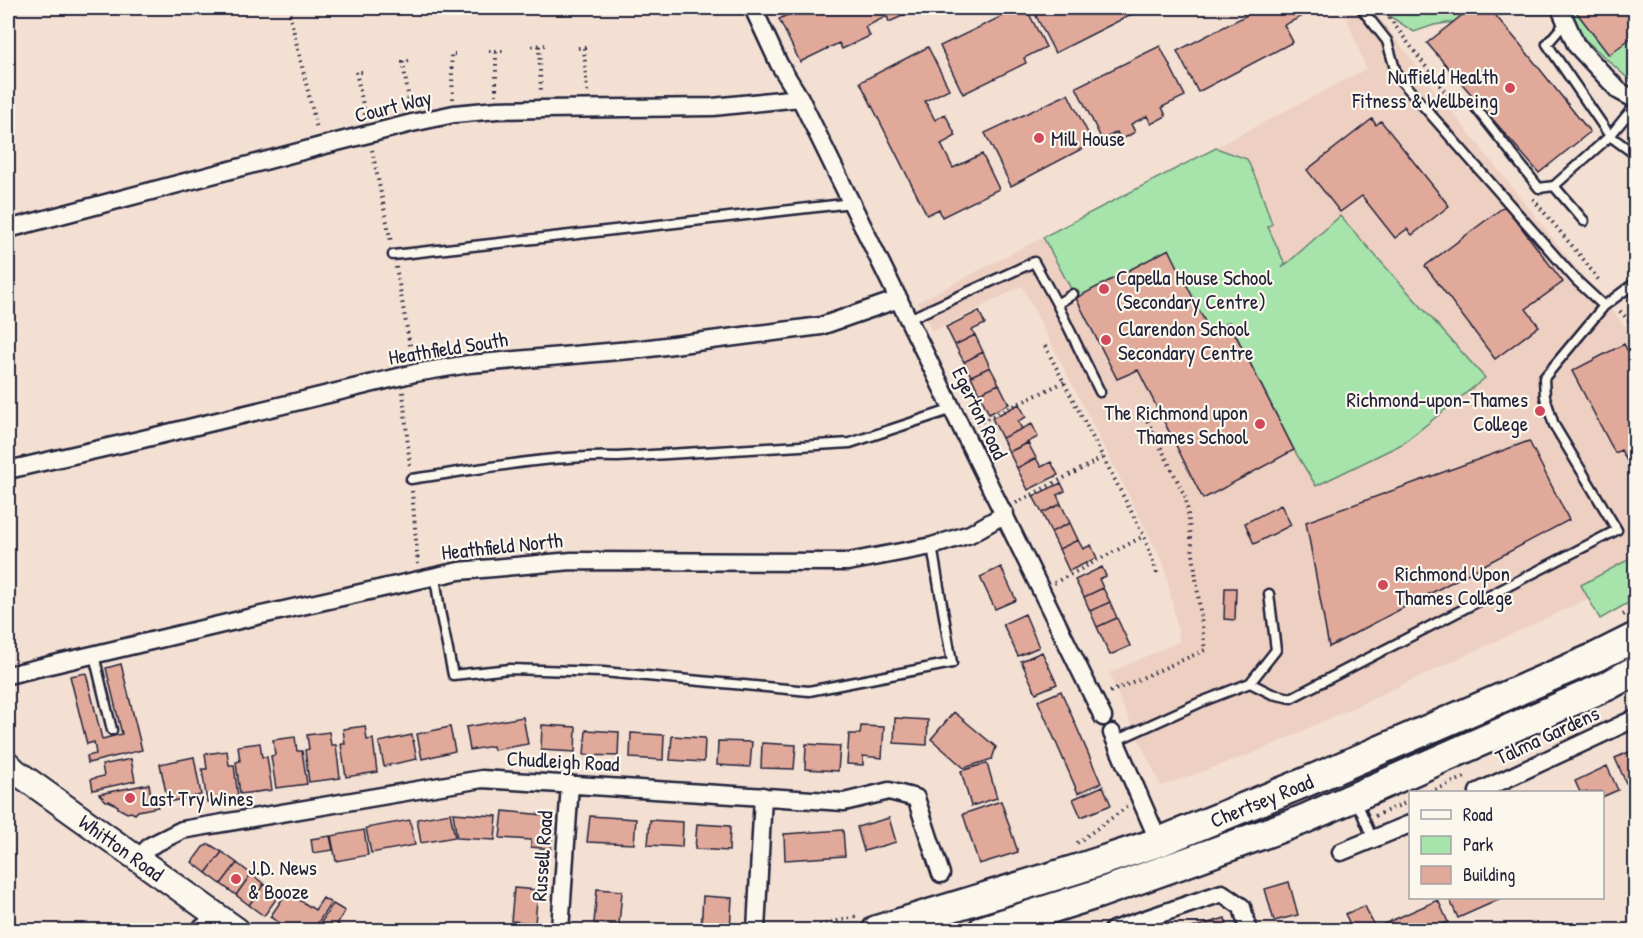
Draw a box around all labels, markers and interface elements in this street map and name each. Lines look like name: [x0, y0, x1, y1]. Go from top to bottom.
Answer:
place label: Nuffield Health Fitness & Wellbeing: [1351, 62, 1498, 115]
marker: Nuffield Health Fitness & Wellbeing: [1503, 81, 1517, 95]
street label: Court Way: [351, 82, 435, 130]
place label: Mill House: [1051, 124, 1125, 153]
marker: Mill House: [1032, 131, 1046, 145]
place label: Capella House School (Secondary Centre): [1116, 263, 1273, 316]
marker: Capella House School (Secondary Centre): [1097, 282, 1111, 296]
place label: Clarendon School Secondary Centre: [1118, 314, 1253, 367]
street label: Heathfield South: [386, 324, 510, 372]
marker: Clarendon School Secondary Centre: [1099, 333, 1113, 347]
street label: Egerton Road: [945, 362, 1015, 464]
place label: Richmond-upon-Thames College: [1346, 385, 1528, 438]
place label: The Richmond upon Thames School: [1104, 398, 1248, 451]
marker: Richmond-upon-Thames College: [1533, 404, 1547, 418]
marker: The Richmond upon Thames School: [1253, 417, 1267, 431]
street label: Heathfield North: [440, 525, 564, 567]
place label: Richmond Upon Thames College: [1395, 559, 1513, 612]
marker: Richmond Upon Thames College: [1376, 578, 1390, 592]
street label: Talma Gardens: [1490, 698, 1604, 772]
street label: Chudleigh Road: [506, 744, 620, 778]
street label: Chertsey Road: [1206, 766, 1317, 834]
place label: Last Try Wines: [142, 784, 253, 813]
marker: Last Try Wines: [123, 791, 137, 805]
legend: [1409, 791, 1604, 899]
text: Road: [1463, 802, 1493, 827]
street label: Whitton Road: [73, 807, 170, 888]
street label: Russell Road: [524, 810, 560, 902]
text: Park: [1463, 832, 1494, 857]
place label: J.D. News & Booze: [248, 853, 317, 906]
text: Building: [1463, 862, 1515, 887]
marker: J.D. News & Booze: [229, 872, 243, 886]

